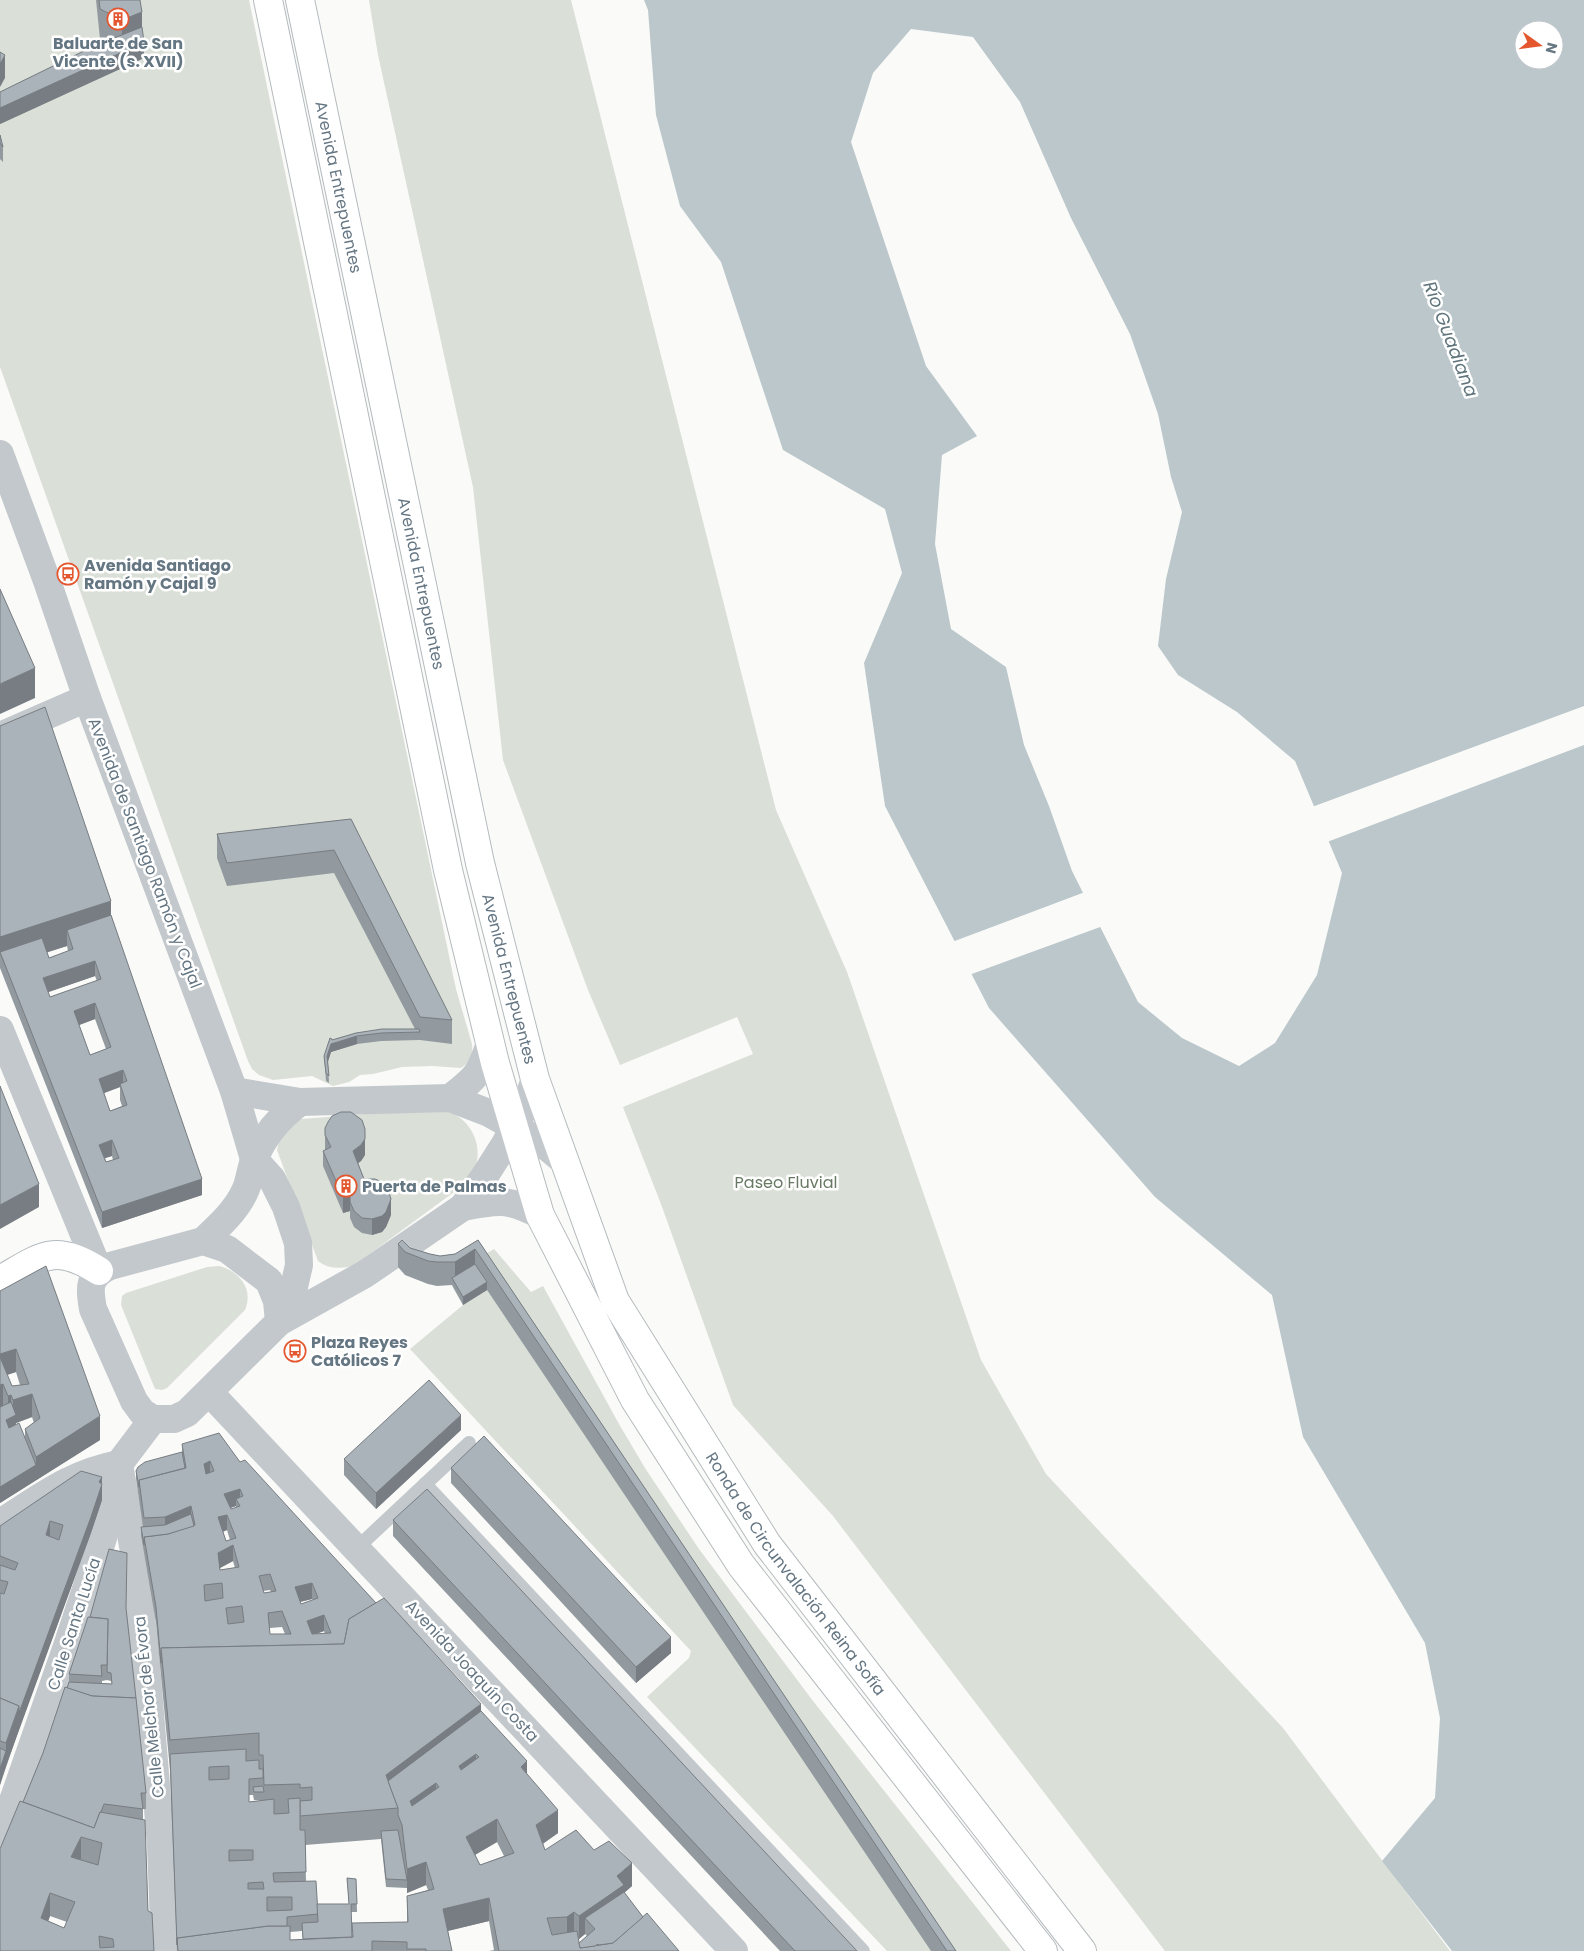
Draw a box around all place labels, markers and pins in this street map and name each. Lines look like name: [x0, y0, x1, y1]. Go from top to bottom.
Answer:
building icon: Baluarte de San Vicente (s. XVII): [106, 7, 130, 31]
place label: Baluarte de San Vicente (s. XVII): [52, 32, 184, 73]
place label: Avenida Santiago Ramón y Cajal 9: [84, 554, 231, 595]
bus stop icon: Avenida Santiago Ramón y Cajal 9: [56, 562, 80, 586]
building icon: Puerta de Palmas: [334, 1174, 358, 1198]
place label: Puerta de Palmas: [362, 1175, 507, 1198]
place label: Plaza Reyes Católicos 7: [311, 1331, 408, 1372]
bus stop icon: Plaza Reyes Católicos 7: [283, 1339, 307, 1363]

